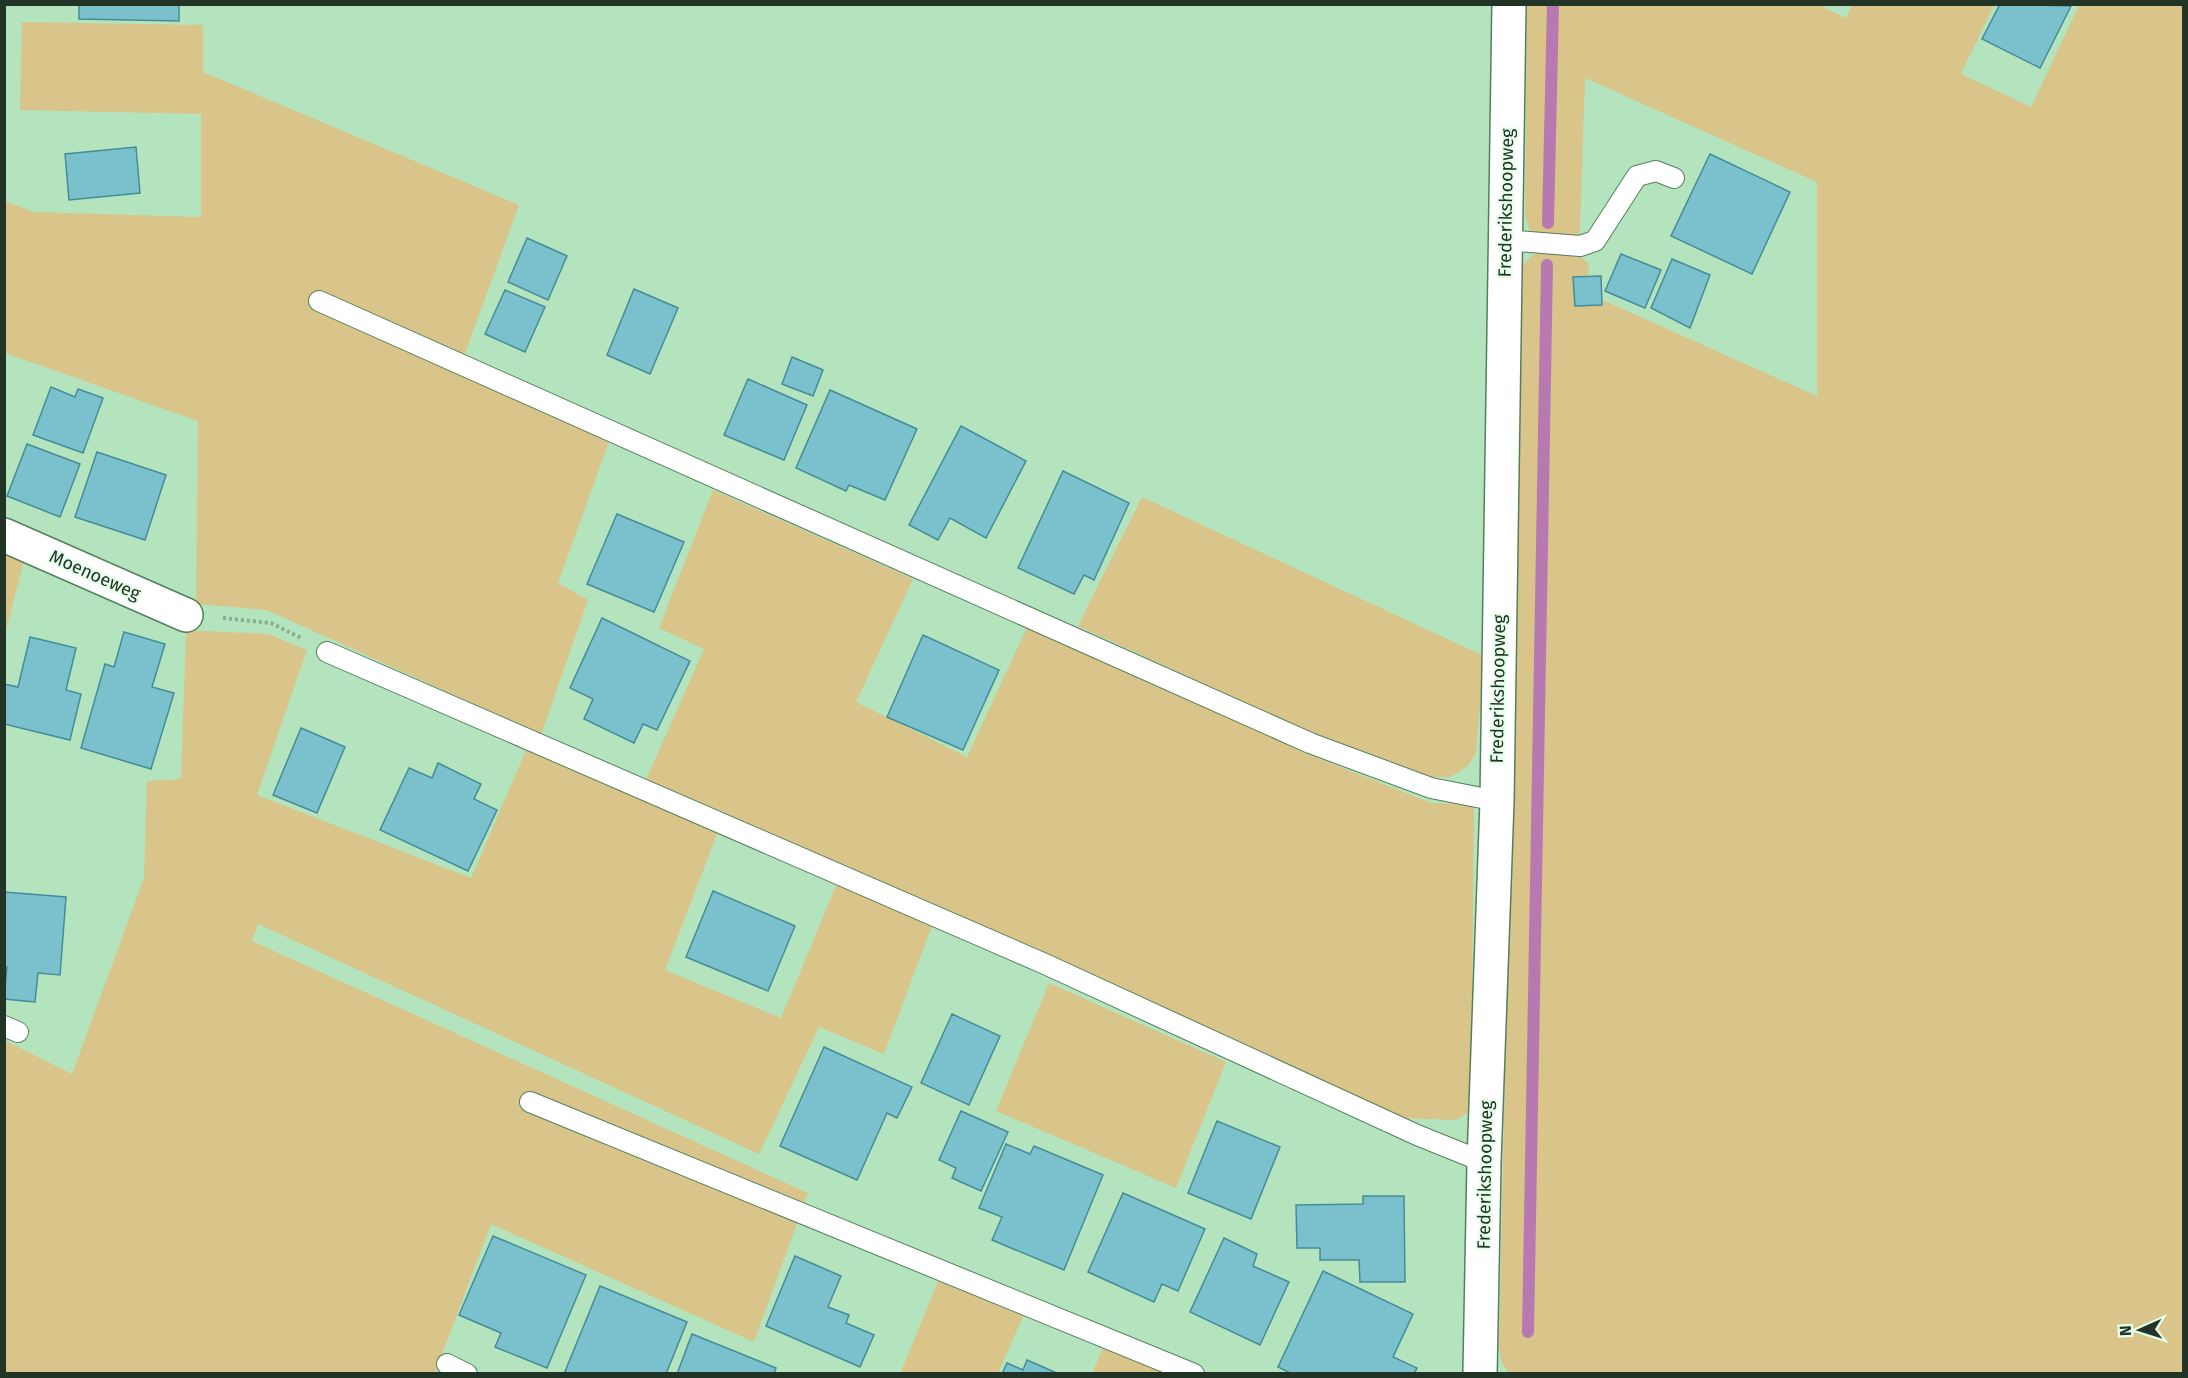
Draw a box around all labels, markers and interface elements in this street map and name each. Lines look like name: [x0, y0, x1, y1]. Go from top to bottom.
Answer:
street label: Frederikshoopweg: [1494, 128, 1518, 278]
street label: Moenoeweg: [46, 545, 144, 605]
street label: Frederikshoopweg: [1486, 614, 1510, 764]
street label: Frederikshoopweg: [1473, 1100, 1497, 1250]
north arrow: [2110, 1300, 2170, 1360]
text: N: [2116, 1325, 2135, 1337]

